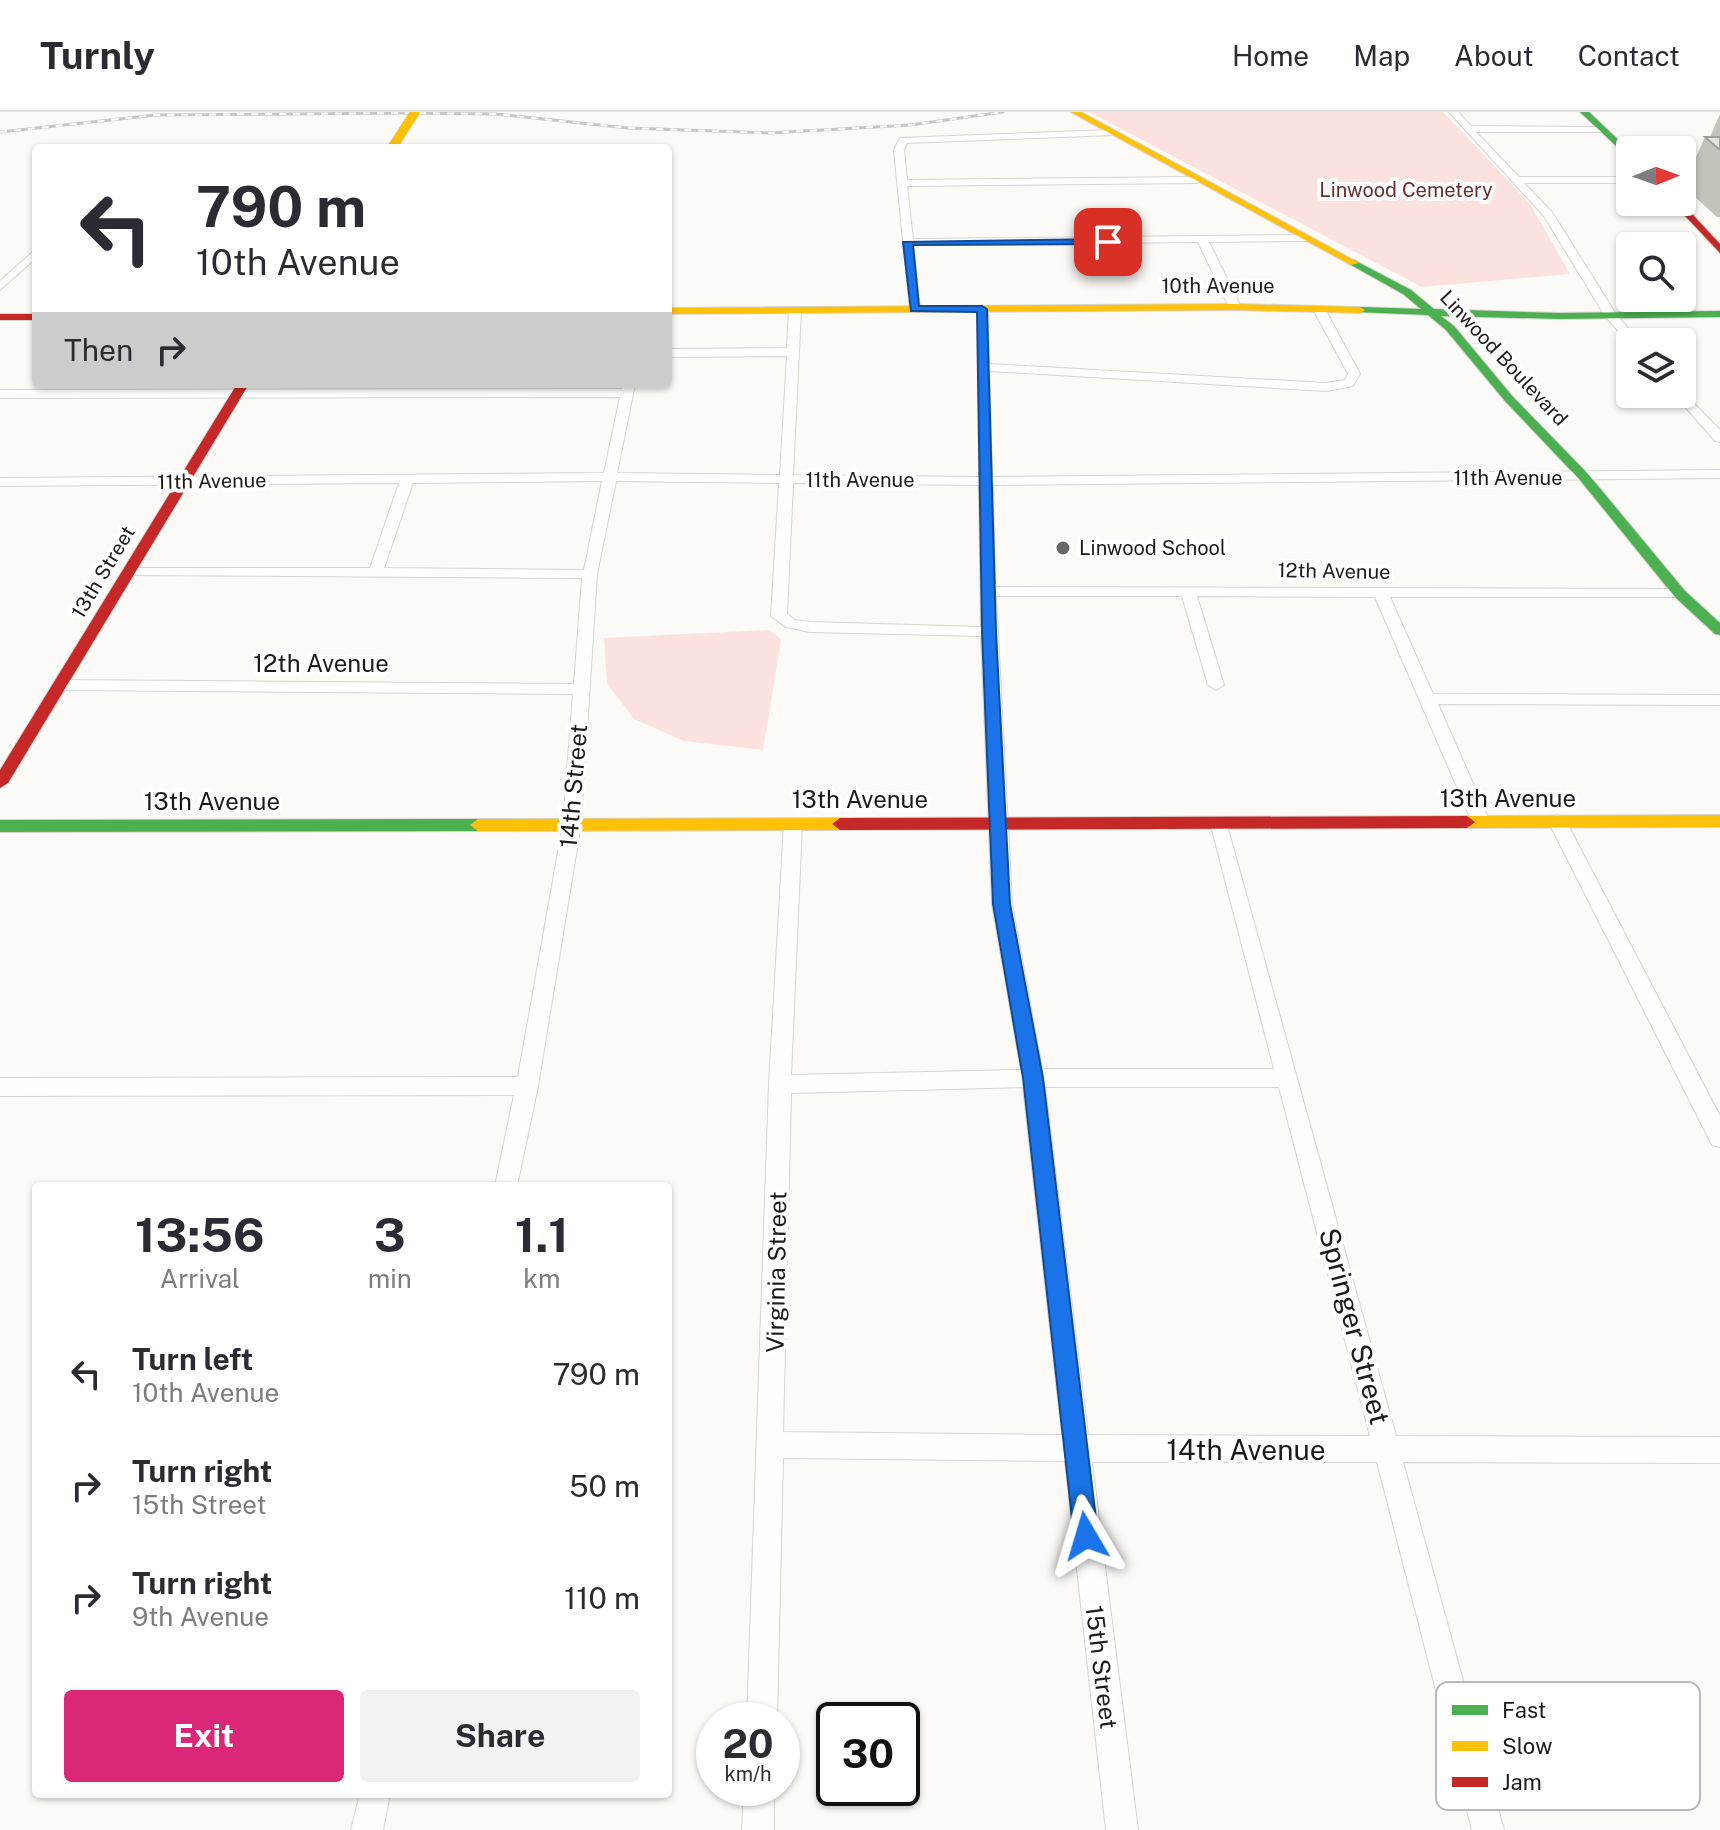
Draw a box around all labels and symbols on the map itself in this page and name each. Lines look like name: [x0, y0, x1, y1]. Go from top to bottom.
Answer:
north arrow: [1616, 136, 1696, 216]
park label: Linwood Cemetery: [1319, 178, 1493, 202]
pin: [1074, 208, 1142, 276]
street label: 10th Avenue: [1161, 274, 1275, 298]
street label: Linwood Boulevard: [1435, 285, 1573, 431]
street label: 11th Avenue: [1453, 466, 1563, 490]
street label: 11th Avenue: [157, 468, 267, 494]
street label: 11th Avenue: [805, 468, 915, 492]
street label: 13th Street: [66, 522, 140, 622]
place label: Linwood School: [1079, 536, 1226, 560]
marker: Linwood School: [1054, 539, 1072, 557]
street label: 12th Avenue: [1277, 558, 1391, 584]
street label: 12th Avenue: [253, 649, 389, 677]
street label: 14th Street: [554, 723, 592, 849]
street label: 13th Avenue: [1440, 784, 1576, 812]
street label: 13th Avenue: [792, 785, 928, 813]
street label: 13th Avenue: [144, 787, 280, 815]
street label: Virginia Street: [761, 1191, 791, 1353]
street label: Springer Street: [1313, 1224, 1397, 1428]
street label: 14th Avenue: [1167, 1433, 1326, 1466]
position arrow: [1044, 1494, 1128, 1578]
street label: 15th Street: [1081, 1604, 1123, 1730]
legend: [1436, 1682, 1700, 1810]
text: Fast: [1502, 1697, 1546, 1723]
speed limit sign: 30: [816, 1702, 920, 1806]
text: Slow: [1502, 1733, 1552, 1759]
text: Jam: [1502, 1769, 1542, 1795]

